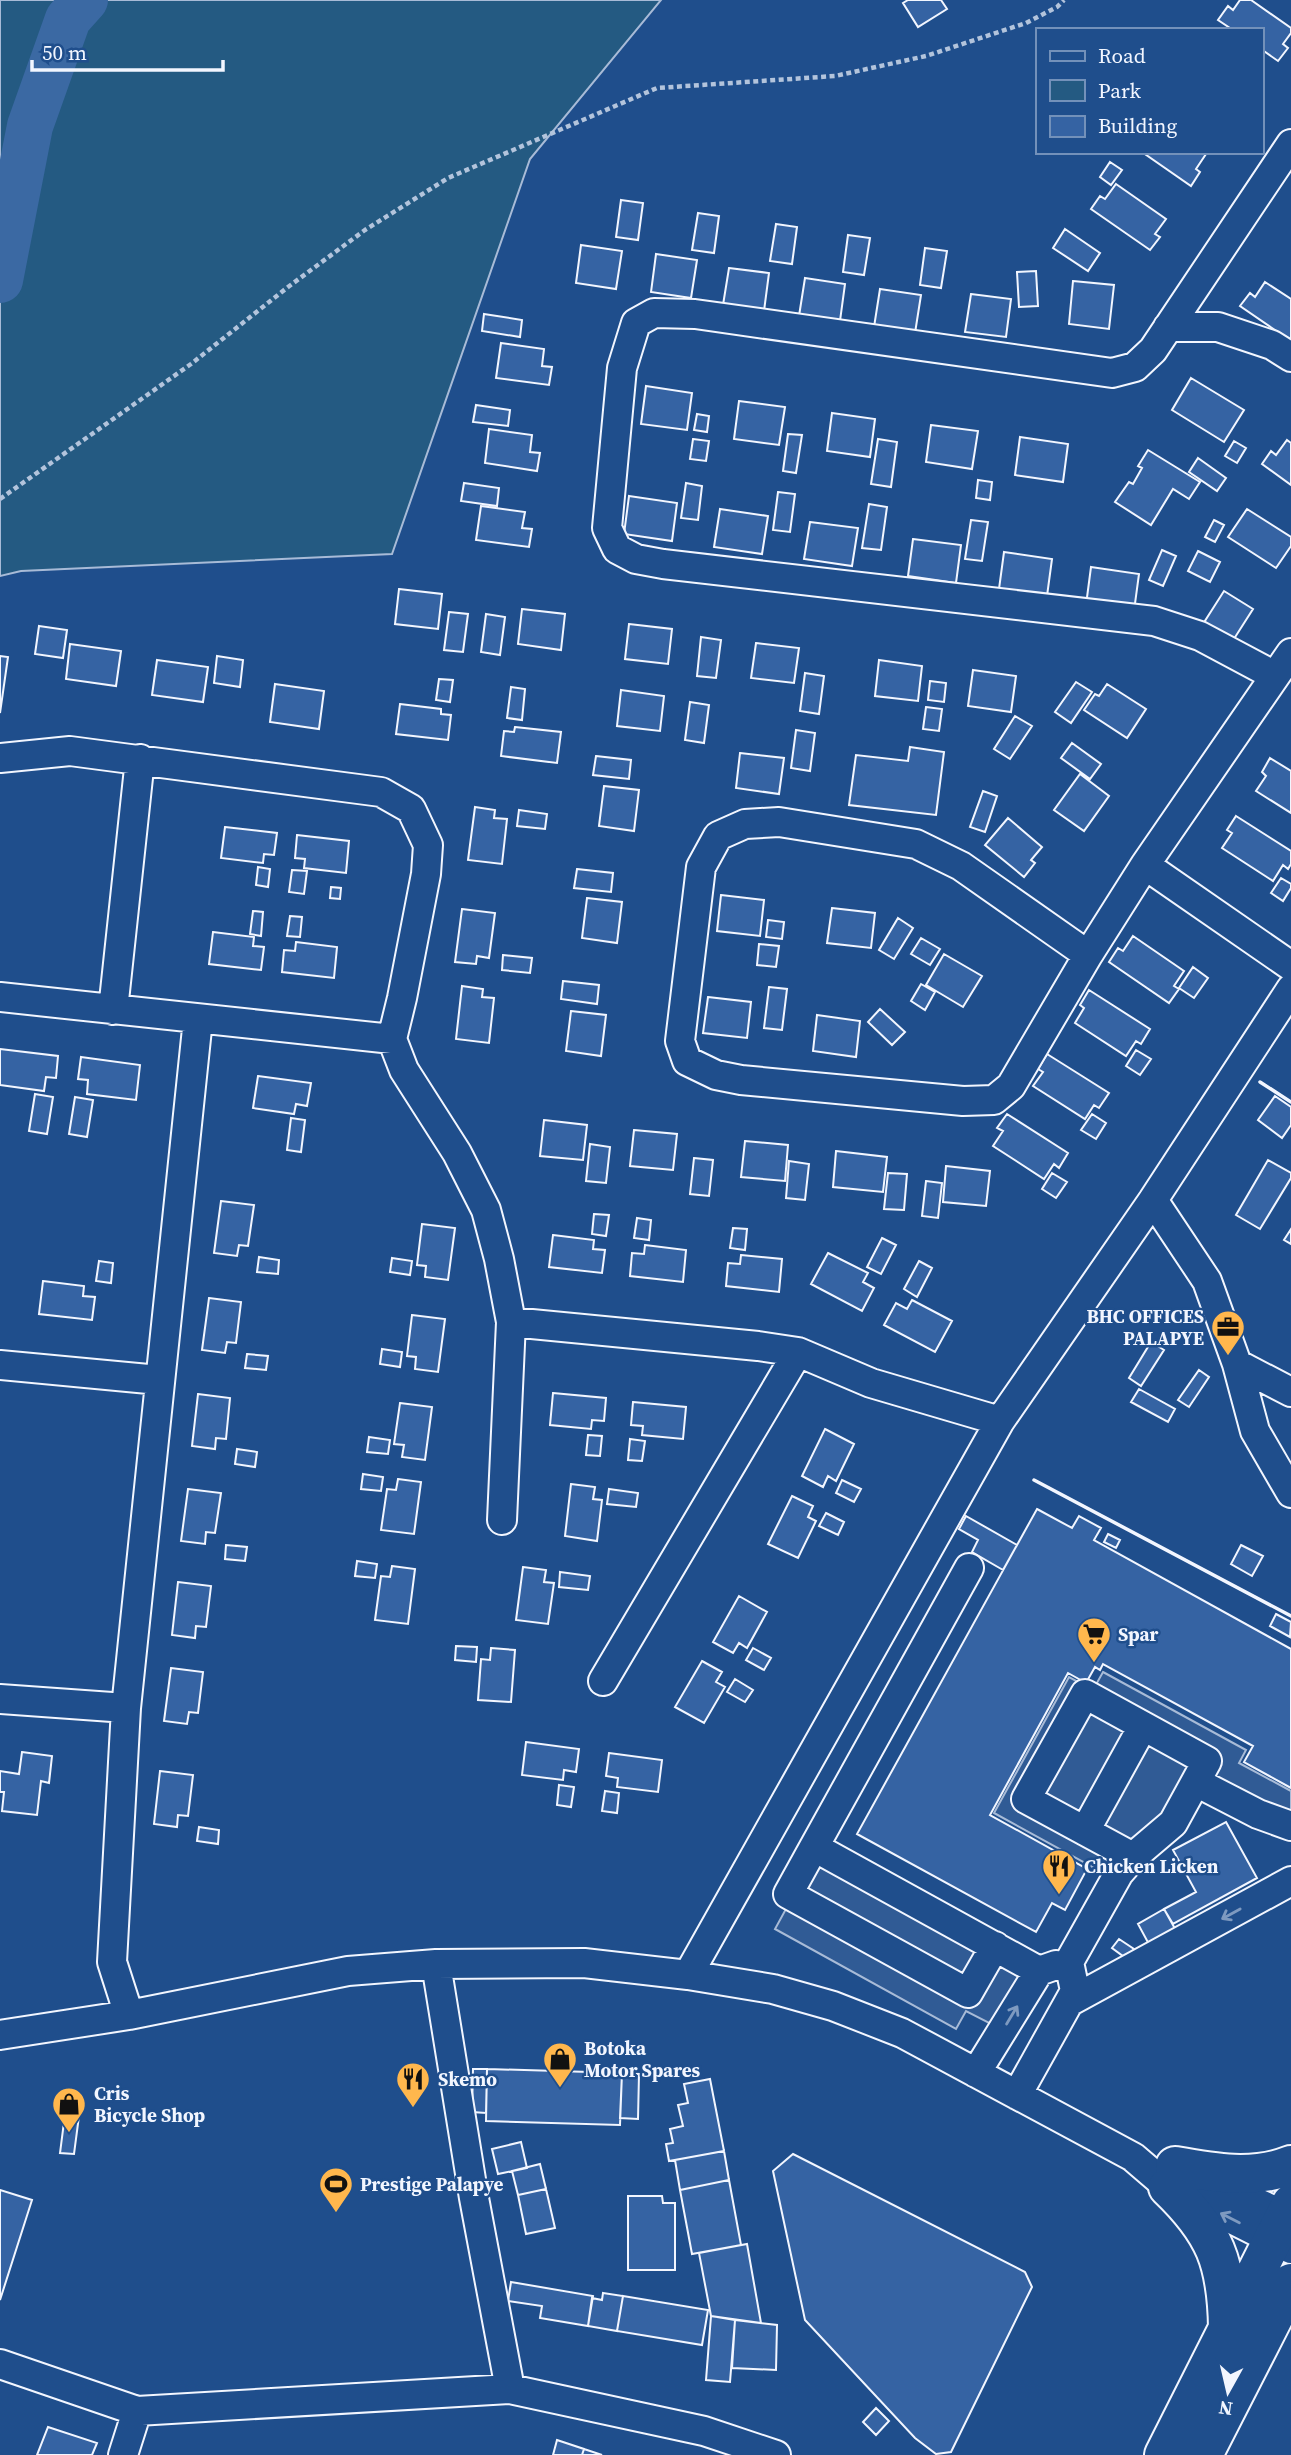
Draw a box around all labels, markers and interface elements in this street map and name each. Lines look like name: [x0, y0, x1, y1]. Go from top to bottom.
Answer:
scale bar: [32, 28, 222, 72]
legend: [1036, 28, 1263, 154]
text: 50 m: [42, 38, 87, 67]
text: Road: [1098, 41, 1146, 70]
text: Park: [1098, 76, 1142, 105]
text: Building: [1098, 111, 1177, 140]
place label: BHC OFFICES PALAPYE: [1086, 1303, 1204, 1351]
office icon: BHC OFFICES PALAPYE: [1209, 1308, 1247, 1357]
supermarket icon: Spar: [1075, 1615, 1113, 1664]
place label: Spar: [1118, 1621, 1159, 1647]
restaurant icon: Chicken Licken: [1040, 1847, 1078, 1896]
place label: Chicken Licken: [1084, 1853, 1219, 1879]
one-way arrow: [1221, 1908, 1242, 1921]
one-way arrow: [1005, 2005, 1019, 2025]
place label: Botoka Motor Spares: [584, 2035, 701, 2083]
shop icon: Botoka Motor Spares: [541, 2040, 579, 2089]
restaurant icon: Skemo: [394, 2060, 432, 2109]
place label: Skemo: [438, 2066, 497, 2092]
place label: Cris Bicycle Shop: [94, 2080, 205, 2128]
shop icon: Cris Bicycle Shop: [50, 2085, 88, 2134]
sports icon: Prestige Palapye: [317, 2165, 355, 2214]
place label: Prestige Palapye: [360, 2171, 504, 2197]
one-way arrow: [1221, 2210, 1241, 2224]
north arrow: [1193, 2357, 1263, 2427]
text: N: [1217, 2395, 1234, 2423]

